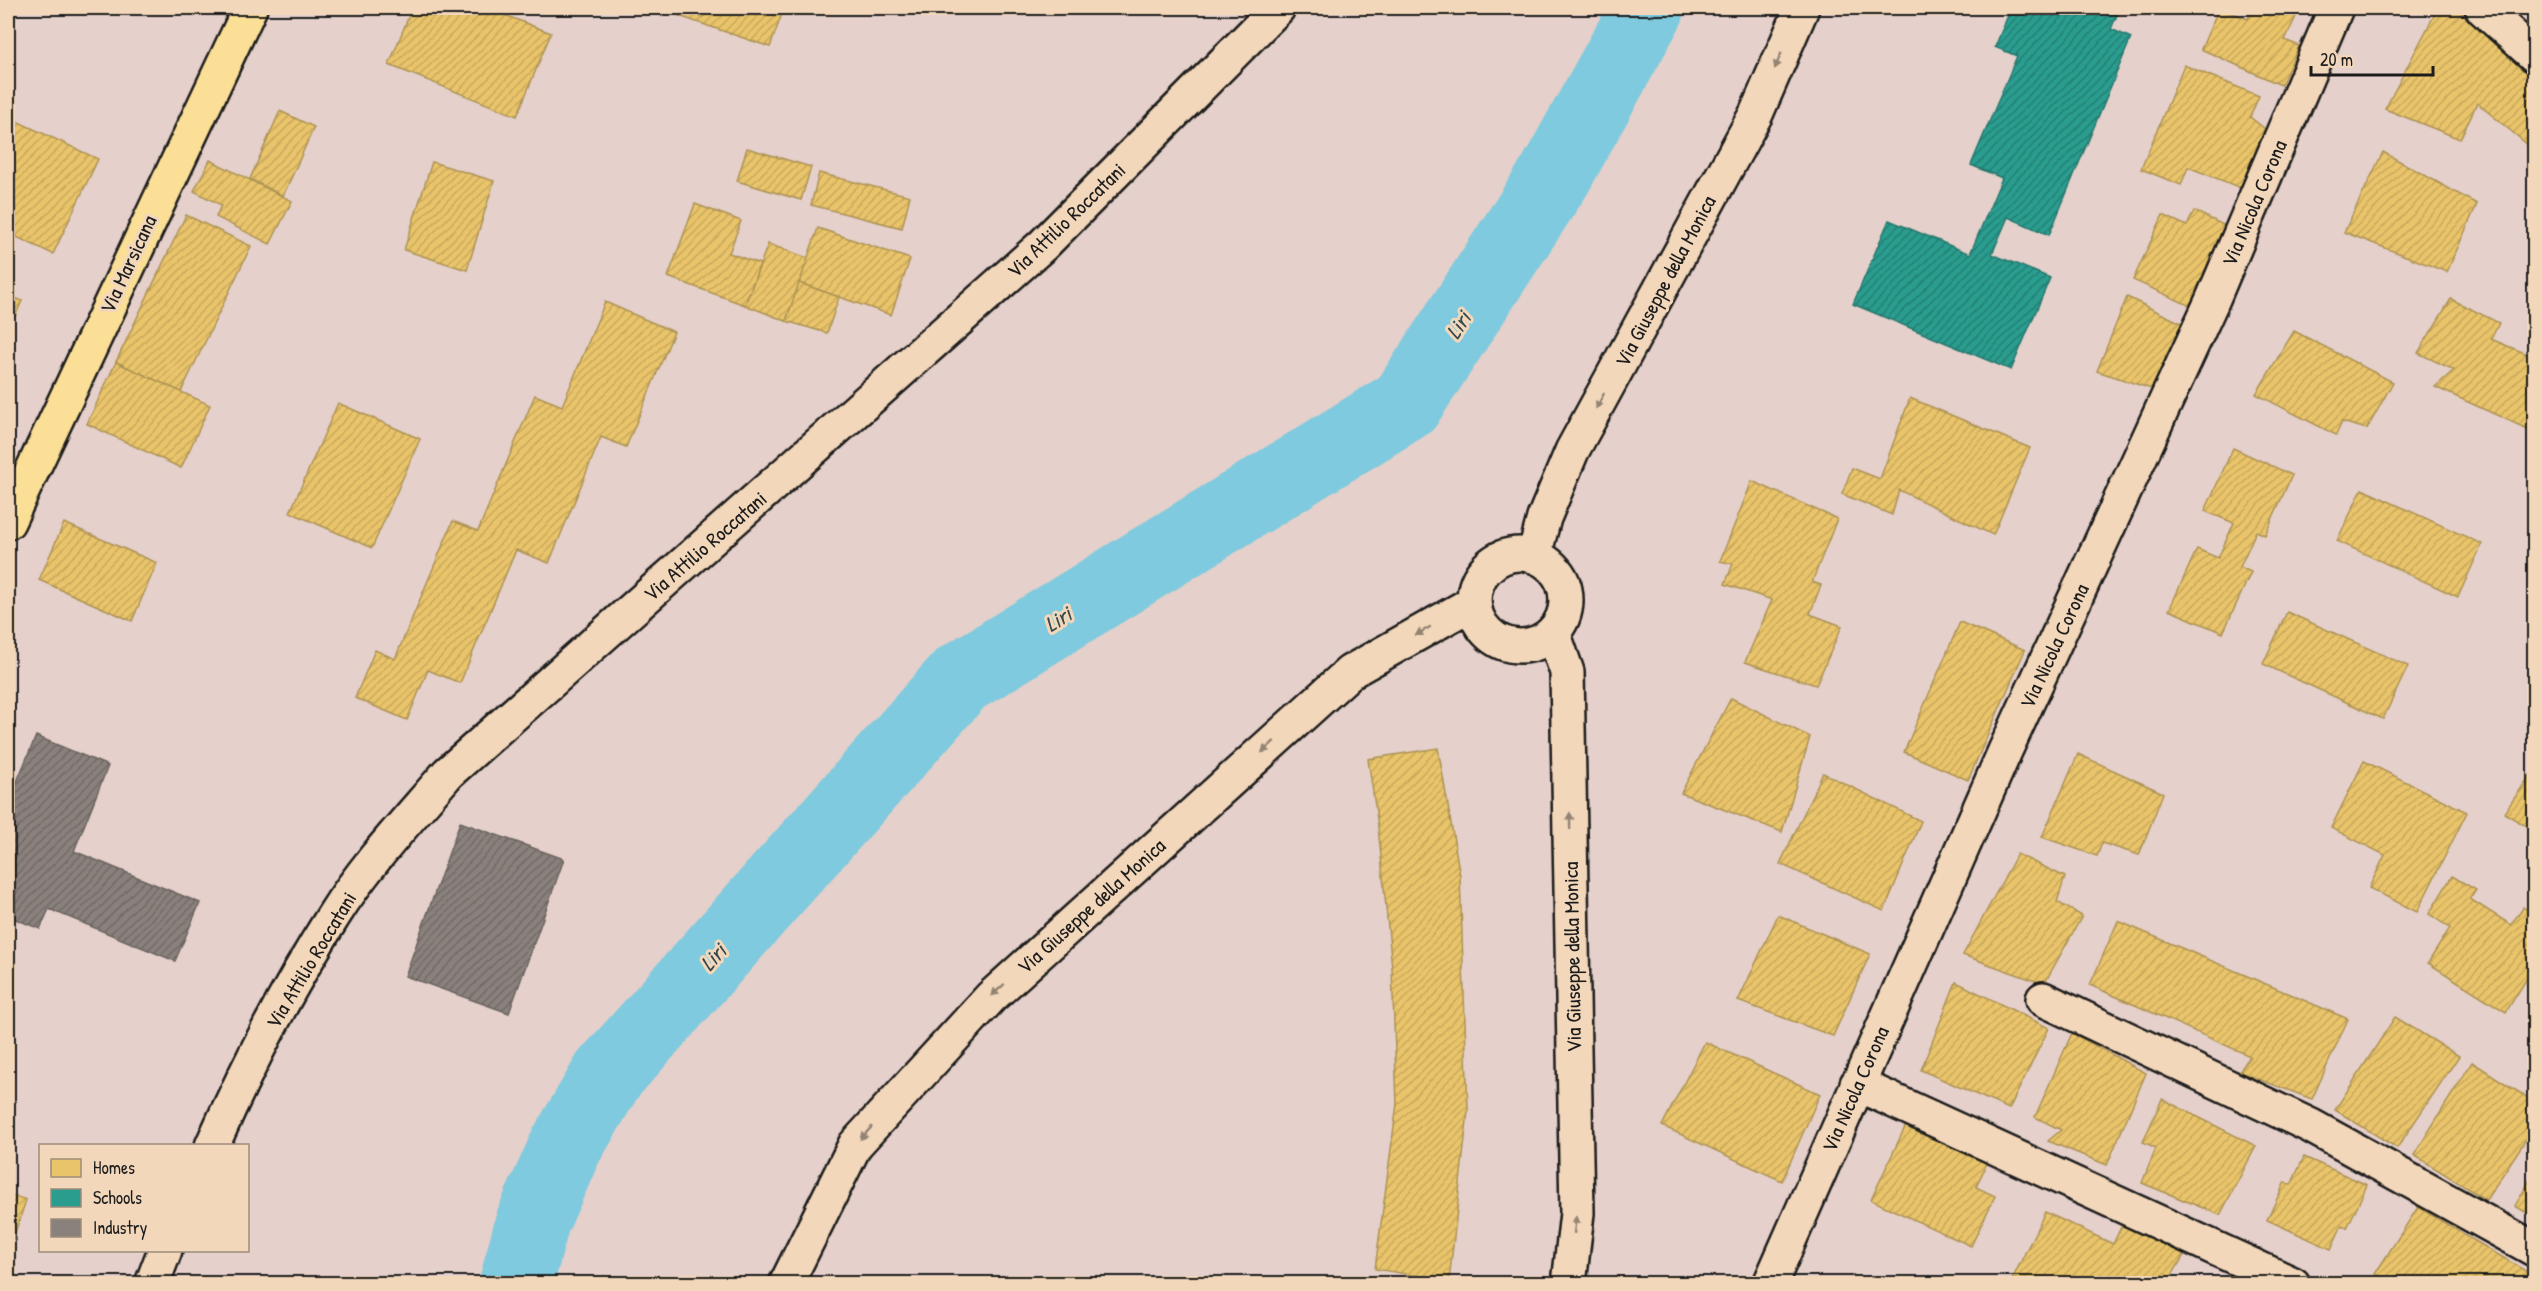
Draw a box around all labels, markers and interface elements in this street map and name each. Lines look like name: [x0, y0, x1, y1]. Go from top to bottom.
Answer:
scale bar: [2311, 39, 2432, 77]
text: 20 m: [2320, 47, 2353, 72]
one-way arrow: [1774, 53, 1783, 70]
street label: Via Nicola Corona: [2214, 135, 2294, 271]
street label: Via Attilio Roccatani: [1000, 156, 1132, 284]
street label: Via Giuseppe della Monica: [1607, 190, 1723, 372]
street label: Via Marsicana: [93, 210, 163, 318]
water label: Liri: [1438, 304, 1479, 344]
one-way arrow: [1595, 393, 1605, 410]
street label: Via Attilio Roccatani: [637, 484, 773, 608]
street label: Via Nicola Corona: [2012, 579, 2096, 713]
water label: Liri: [1039, 598, 1079, 639]
one-way arrow: [1415, 625, 1431, 636]
one-way arrow: [1260, 740, 1275, 754]
one-way arrow: [1565, 811, 1575, 830]
street label: Via Giuseppe della Monica: [1010, 831, 1172, 981]
street label: Via Giuseppe della Monica: [1556, 861, 1588, 1053]
street label: Via Attilio Roccatani: [259, 886, 363, 1034]
water label: Liri: [693, 936, 734, 977]
one-way arrow: [991, 983, 1006, 997]
street label: Via Nicola Corona: [1814, 1021, 1896, 1157]
one-way arrow: [859, 1126, 873, 1141]
legend: [39, 1144, 249, 1252]
text: Homes: [93, 1155, 135, 1180]
text: Schools: [93, 1185, 142, 1210]
text: Industry: [93, 1215, 148, 1240]
one-way arrow: [1571, 1216, 1580, 1235]

